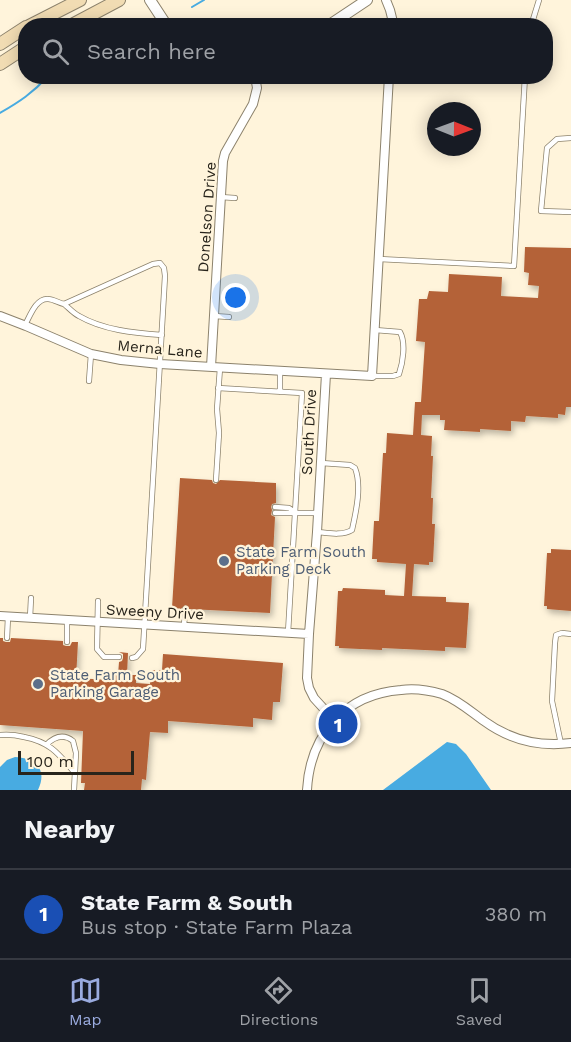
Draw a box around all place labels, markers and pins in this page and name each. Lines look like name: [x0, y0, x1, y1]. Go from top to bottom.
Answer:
place label: State Farm South Parking Deck: [236, 543, 366, 578]
marker: State Farm South Parking Deck: [217, 554, 231, 568]
place label: State Farm South Parking Garage: [50, 666, 180, 701]
marker: State Farm South Parking Garage: [31, 677, 45, 691]
pin: 1: [318, 702, 358, 746]

